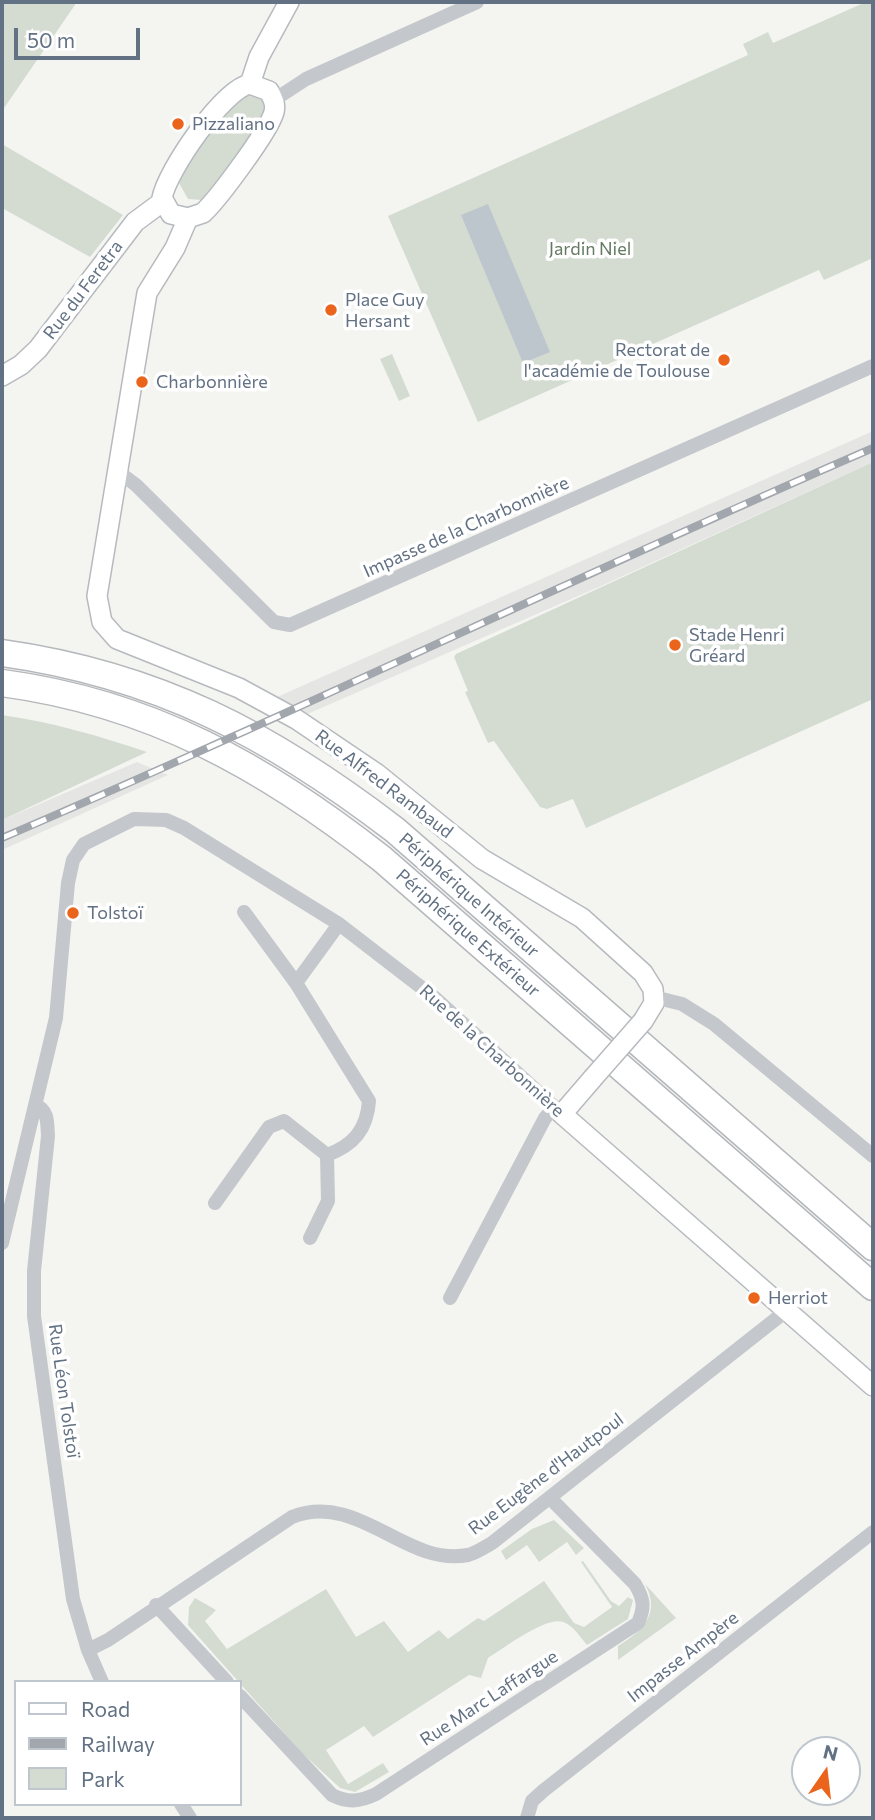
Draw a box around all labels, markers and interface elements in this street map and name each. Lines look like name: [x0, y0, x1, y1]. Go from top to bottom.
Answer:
scale bar: [18, 14, 144, 58]
text: 50 m: [27, 27, 75, 52]
place label: Pizzaliano: [192, 113, 275, 135]
marker: Pizzaliano: [170, 116, 186, 132]
street label: Rue du Feretra: [39, 236, 127, 344]
park label: Jardin Niel: [549, 238, 631, 260]
place label: Place Guy Hersant: [345, 289, 425, 332]
marker: Place Guy Hersant: [323, 302, 339, 318]
place label: Rectorat de l'académie de Toulouse: [524, 339, 710, 382]
marker: Rectorat de l'académie de Toulouse: [716, 352, 732, 368]
place label: Charbonnière: [156, 371, 268, 393]
marker: Charbonnière: [134, 374, 150, 390]
street label: Impasse de la Charbonnière: [360, 472, 572, 582]
place label: Stade Henri Gréard: [689, 624, 785, 666]
marker: Stade Henri Gréard: [667, 637, 683, 653]
street label: Rue Alfred Rambaud: [311, 725, 457, 843]
street label: Périphérique Intérieur: [394, 828, 544, 962]
street label: Périphérique Extérieur: [392, 865, 544, 1001]
place label: Tolstoï: [87, 902, 143, 924]
marker: Tolstoï: [65, 905, 81, 921]
street label: Rue de la Charbonnière: [415, 980, 569, 1122]
place label: Herriot: [768, 1287, 828, 1309]
marker: Herriot: [746, 1290, 762, 1306]
street label: Rue Léon Tolstoï: [44, 1322, 84, 1460]
street label: Rue Eugène d'Hautpoul: [464, 1409, 628, 1539]
street label: Impasse Ampère: [623, 1607, 743, 1707]
street label: Rue Marc Laffargue: [416, 1645, 562, 1751]
legend: [14, 1680, 242, 1806]
text: Road: [81, 1696, 130, 1721]
text: Railway: [81, 1731, 155, 1756]
north arrow: [791, 1736, 861, 1806]
text: N: [821, 1739, 840, 1765]
text: Park: [81, 1766, 125, 1791]

